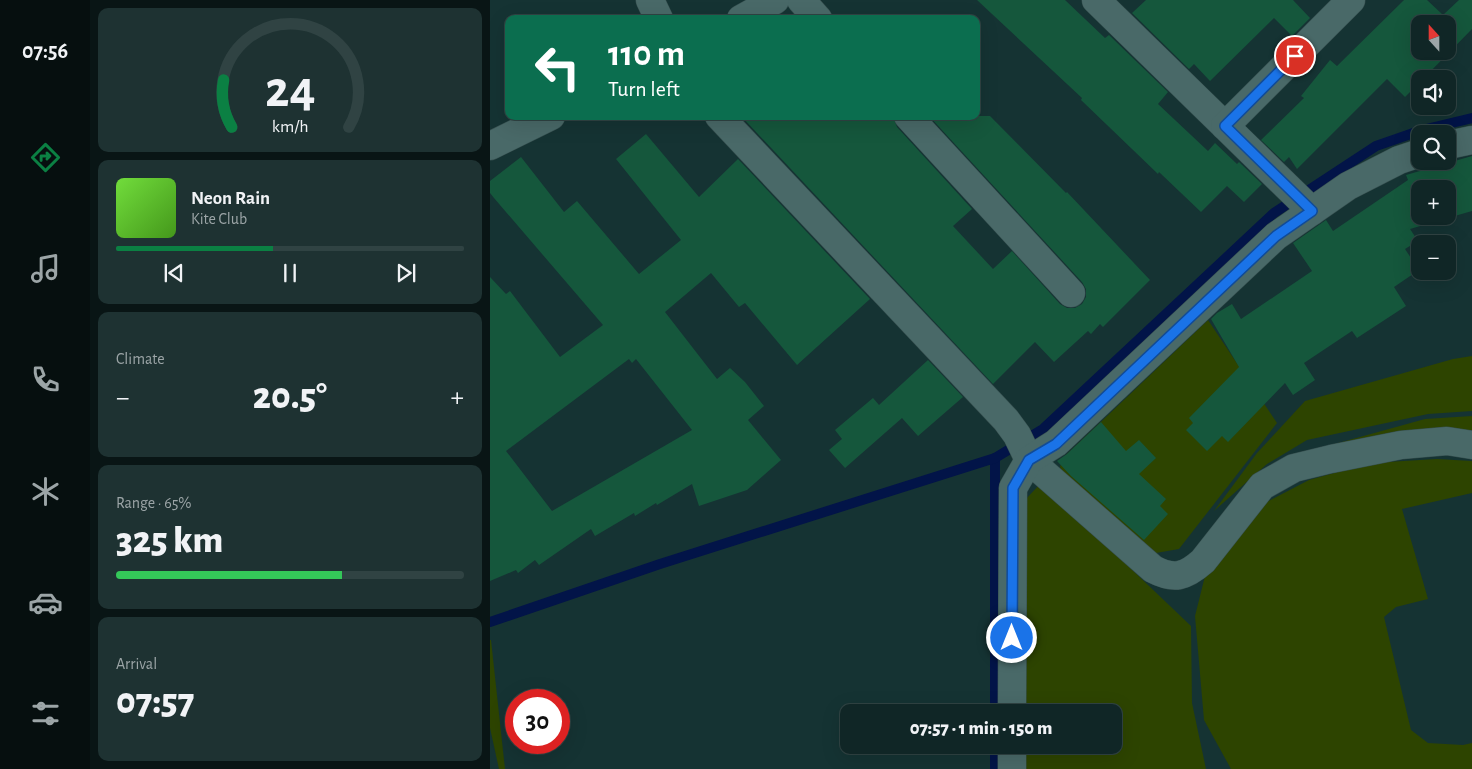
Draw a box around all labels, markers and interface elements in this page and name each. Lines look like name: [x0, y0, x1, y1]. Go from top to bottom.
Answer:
north arrow: [1411, 15, 1456, 60]
map controls: [1411, 15, 1456, 280]
icon: left: [525, 35, 590, 100]
pin: [1274, 35, 1316, 77]
text: 110 m: [608, 37, 685, 72]
text: 07:56: [22, 40, 68, 62]
icon: arrive: [1281, 42, 1309, 70]
text: 24: [265, 64, 315, 116]
button: sound: [1411, 70, 1456, 115]
text: Turn left: [608, 78, 680, 100]
text: km/h: [272, 118, 308, 136]
button: search: [1411, 125, 1456, 170]
icon: directions: [28, 140, 63, 175]
button: +: [1411, 180, 1456, 225]
text: Neon Rain: [191, 189, 270, 208]
text: Kite Club: [191, 211, 247, 227]
button: −: [1411, 235, 1456, 280]
icon: music: [28, 251, 63, 286]
icon: previous: [160, 259, 188, 287]
icon: pause: [276, 259, 304, 287]
icon: next: [392, 259, 420, 287]
text: Climate: [116, 351, 165, 367]
icon: phone: [28, 362, 63, 397]
text: 20.5°: [253, 378, 327, 416]
text: −: [116, 384, 129, 412]
text: +: [451, 384, 464, 412]
icon: climate: [28, 474, 63, 509]
text: Range · 65%: [116, 495, 192, 511]
text: 325 km: [116, 522, 223, 560]
icon: car: [28, 585, 63, 620]
position arrow: [985, 611, 1037, 663]
text: Arrival: [116, 656, 157, 672]
text: 07:57: [116, 683, 194, 721]
speed limit sign: 30: [505, 689, 570, 754]
icon: filters: [28, 696, 63, 731]
text: 07:57 · 1 min · 150 m: [910, 719, 1052, 738]

